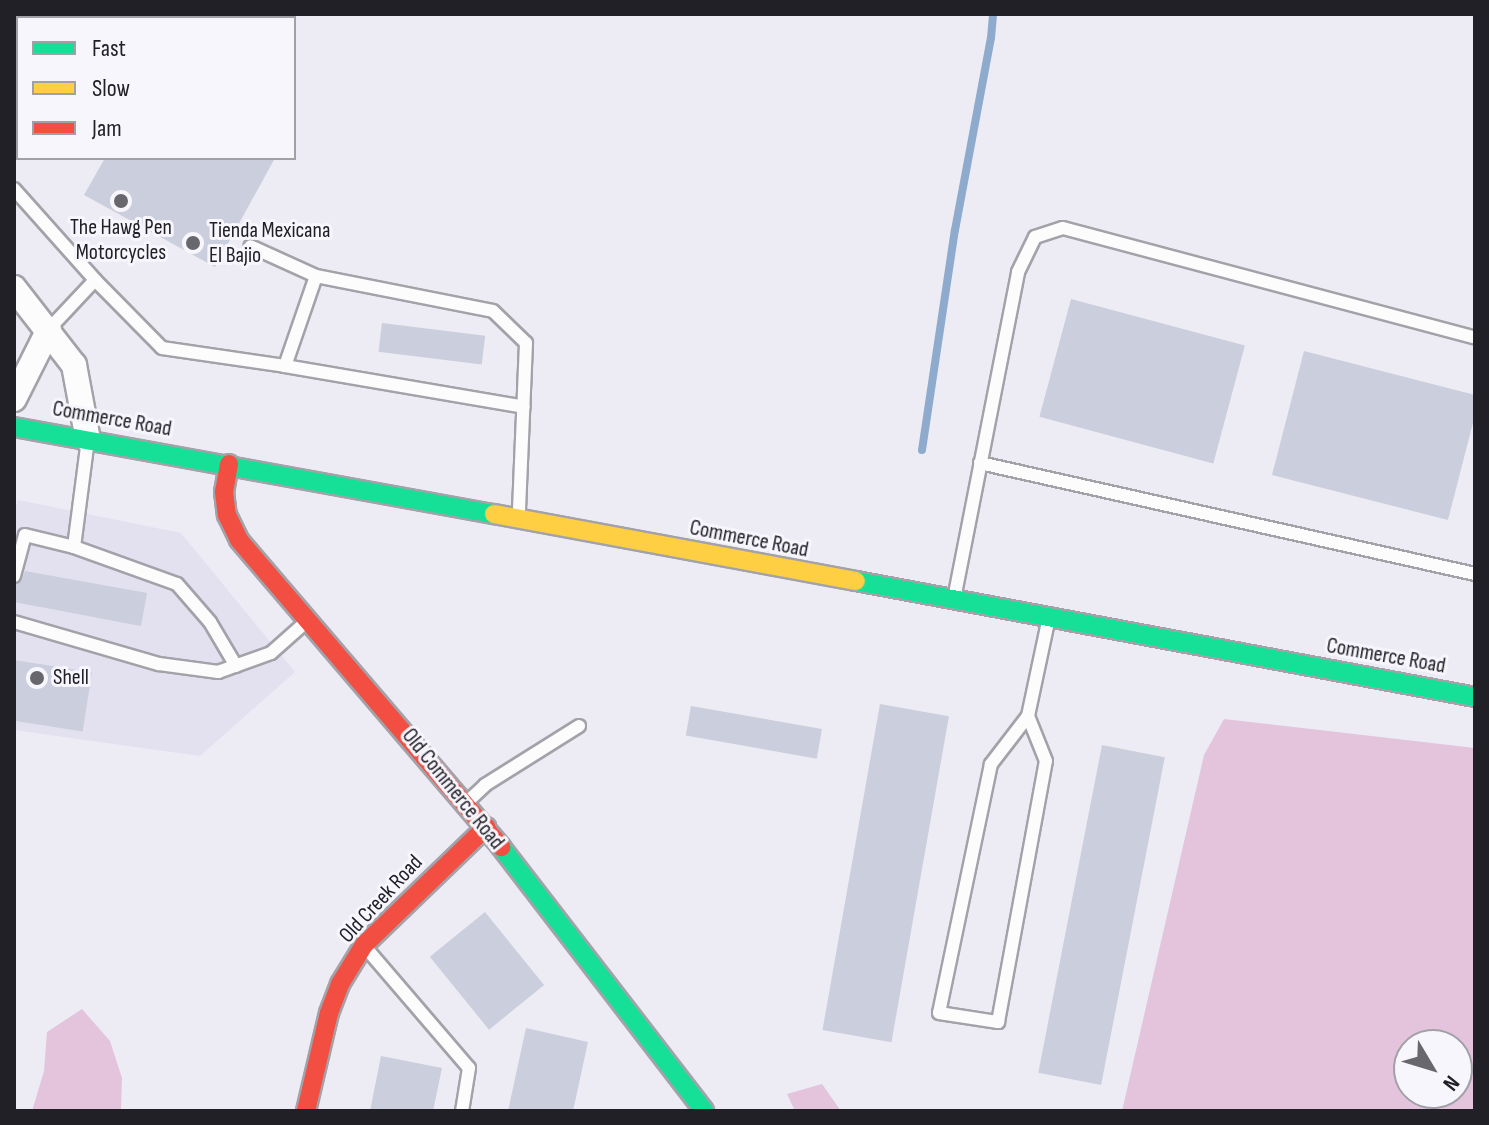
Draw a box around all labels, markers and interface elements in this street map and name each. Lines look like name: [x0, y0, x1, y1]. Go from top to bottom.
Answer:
legend: [16, 16, 296, 160]
text: Fast: [92, 34, 126, 63]
text: Slow: [92, 74, 130, 103]
text: Jam: [92, 114, 122, 143]
marker: The Hawg Pen Motorcycles: [112, 192, 130, 210]
place label: The Hawg Pen Motorcycles: [70, 214, 172, 266]
place label: Tienda Mexicana El Bajio: [209, 217, 330, 268]
marker: Tienda Mexicana El Bajio: [184, 234, 202, 252]
street label: Commerce Road: [50, 396, 174, 442]
street label: Commerce Road: [687, 515, 811, 563]
street label: Commerce Road: [1324, 633, 1448, 679]
place label: Shell: [53, 665, 89, 691]
marker: Shell: [28, 669, 46, 687]
street label: Old Commerce Road: [396, 723, 510, 855]
street label: Old Creek Road: [334, 850, 428, 948]
north arrow: [1393, 1029, 1473, 1109]
text: N: [1436, 1070, 1465, 1096]

